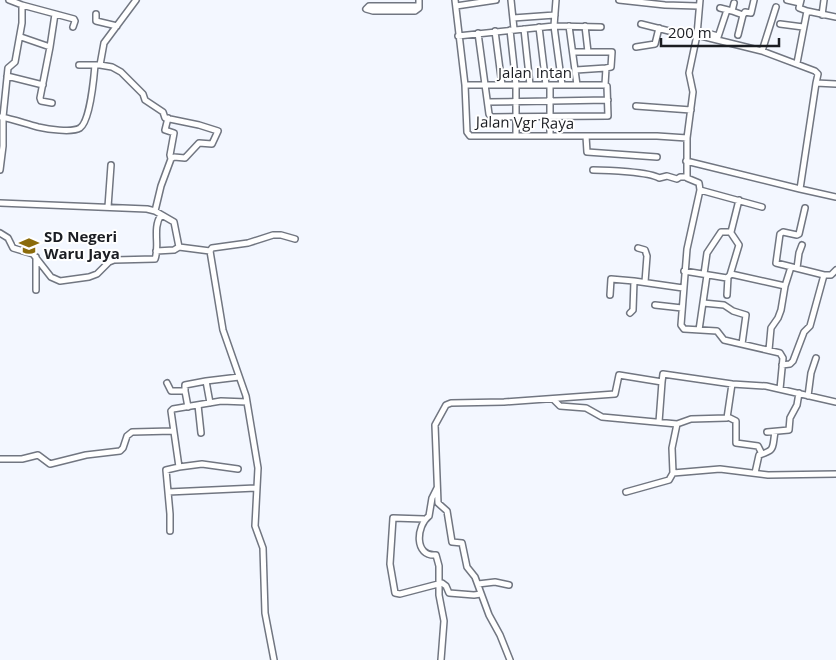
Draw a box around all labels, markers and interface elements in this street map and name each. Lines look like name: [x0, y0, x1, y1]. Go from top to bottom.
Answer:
scale bar: [661, 15, 778, 47]
text: 200 m: [668, 22, 712, 42]
street label: Jalan Intan: [496, 62, 572, 82]
street label: Jalan Vgr Raya: [474, 111, 574, 133]
place label: SD Negeri Waru Jaya: [44, 226, 120, 263]
school or university icon: SD Negeri Waru Jaya: [18, 235, 40, 257]

